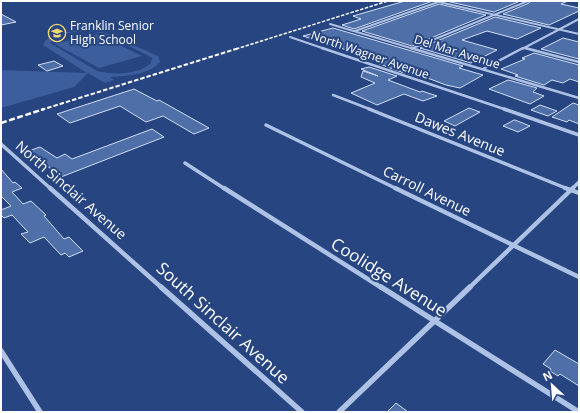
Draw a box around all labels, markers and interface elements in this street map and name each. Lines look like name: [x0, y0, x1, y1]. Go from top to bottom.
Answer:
place label: Franklin Senior High School: [70, 17, 154, 48]
school or university icon: Franklin Senior High School: [47, 23, 67, 43]
street label: North Wagner Avenue: [309, 26, 432, 83]
street label: Del Mar Avenue: [412, 30, 502, 73]
street label: Dawes Avenue: [412, 107, 508, 160]
street label: North Sinclair Avenue: [12, 136, 131, 243]
street label: Carroll Avenue: [380, 161, 475, 220]
street label: Coolidge Avenue: [327, 232, 452, 321]
street label: South Sinclair Avenue: [152, 257, 295, 389]
north arrow: [532, 365, 572, 405]
text: N: [540, 367, 555, 384]

